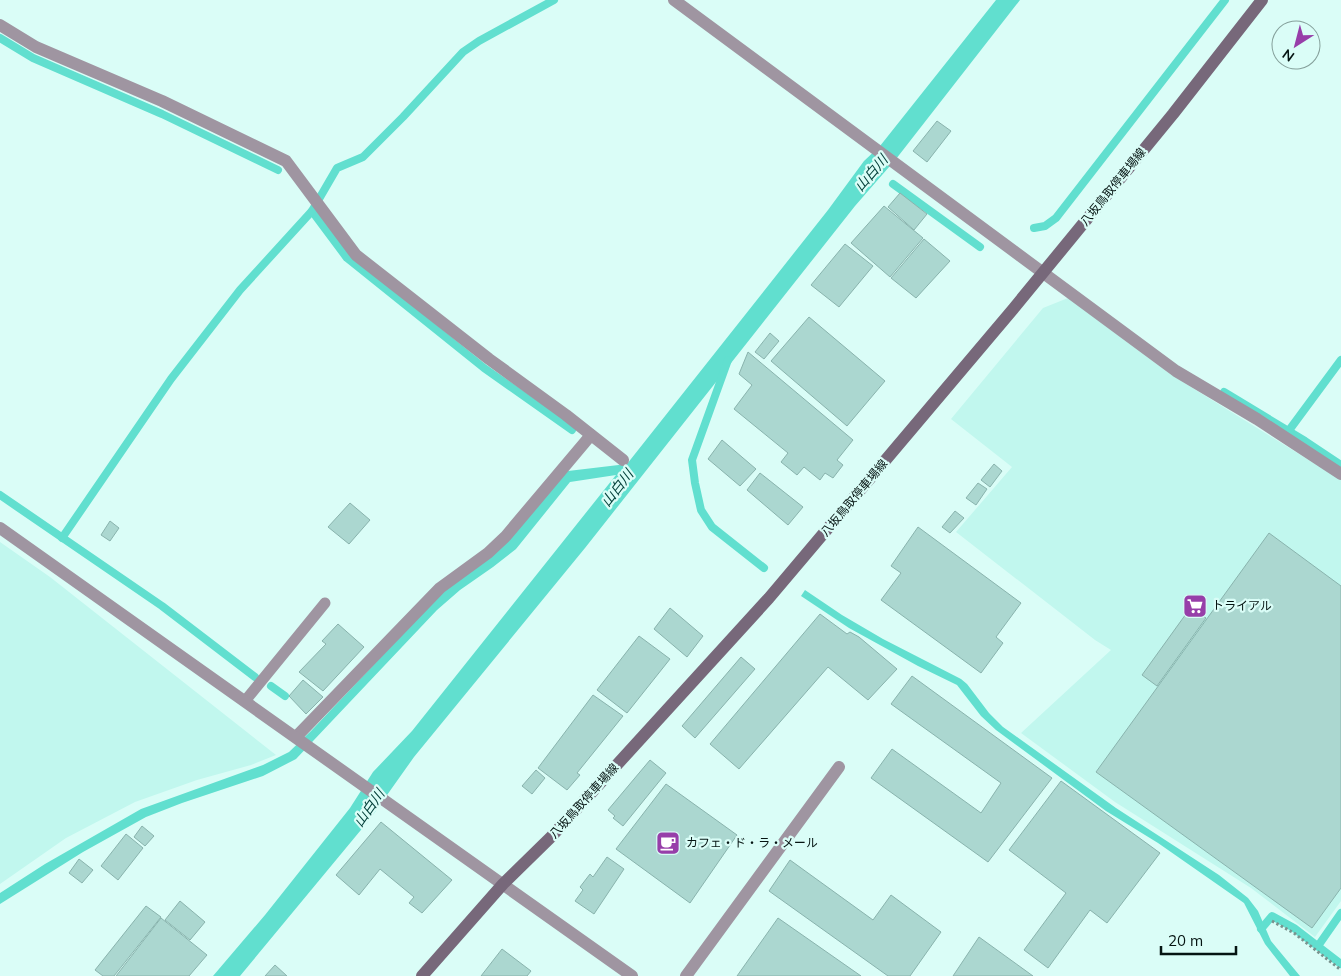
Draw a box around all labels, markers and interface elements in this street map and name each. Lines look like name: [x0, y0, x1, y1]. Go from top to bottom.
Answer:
north arrow: [1271, 20, 1321, 70]
text: N: [1279, 45, 1298, 66]
street label: 八坂鳥取停車場線: [1077, 145, 1149, 229]
water label: 山白川: [850, 150, 893, 195]
street label: 八坂鳥取停車場線: [817, 456, 890, 539]
water label: 山白川: [597, 464, 638, 510]
supermarket icon: トライアル: [1182, 593, 1208, 619]
place label: トライアル: [1212, 598, 1272, 613]
street label: 八坂鳥取停車場線: [546, 760, 621, 841]
water label: 山白川: [350, 784, 390, 830]
cafe icon: カフェ・ド・ラ・メール: [655, 830, 681, 856]
place label: カフェ・ド・ラ・メール: [686, 835, 818, 850]
scale bar: [1161, 924, 1236, 956]
text: 20 m: [1168, 931, 1203, 950]

